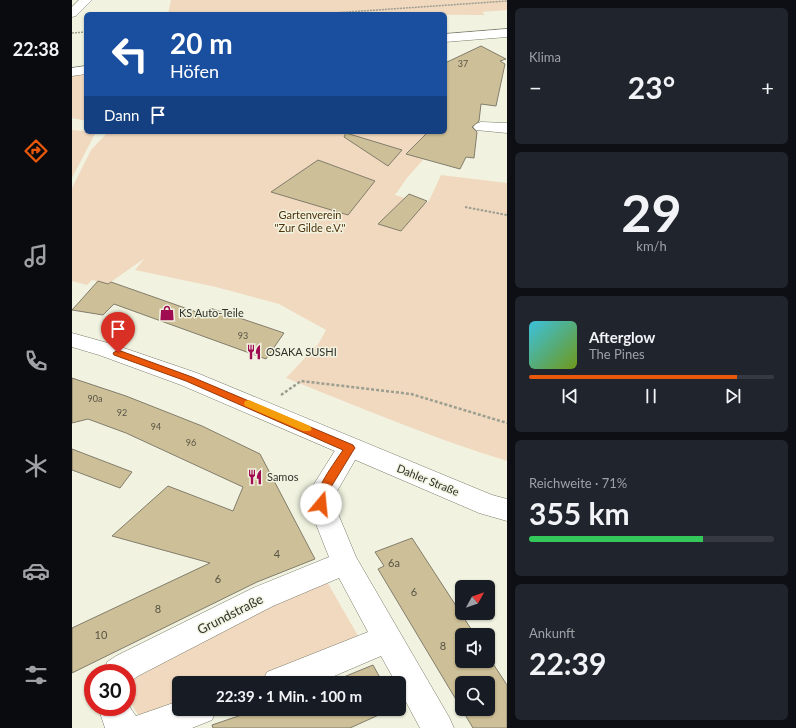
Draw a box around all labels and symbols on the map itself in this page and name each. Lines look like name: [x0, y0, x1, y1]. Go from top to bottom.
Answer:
house number: 37: [458, 58, 468, 69]
park label: Gartenverein "Zur Gilde e.V.": [275, 208, 345, 234]
shop icon: KS Auto-Teile: [158, 304, 176, 322]
place label: KS Auto-Teile: [179, 306, 244, 319]
pin: [101, 312, 135, 353]
house number: 93: [238, 330, 248, 341]
restaurant icon: OSAKA SUSHI: [245, 343, 263, 361]
place label: OSAKA SUSHI: [266, 345, 337, 358]
house number: 90a: [88, 393, 102, 404]
house number: 92: [117, 407, 127, 418]
house number: 94: [151, 421, 161, 432]
house number: 96: [186, 437, 196, 448]
street label: Dahler Straße: [395, 461, 461, 498]
restaurant icon: Samos: [246, 468, 264, 486]
place label: Samos: [267, 470, 299, 483]
position arrow: [300, 483, 342, 525]
house number: 4: [274, 547, 281, 560]
house number: 6a: [388, 556, 400, 569]
house number: 6: [215, 572, 221, 585]
north arrow: [455, 580, 495, 620]
house number: 6: [411, 585, 417, 598]
street label: Grundstraße: [194, 591, 266, 637]
house number: 8: [155, 602, 161, 615]
house number: 10: [95, 628, 108, 641]
house number: 8: [440, 639, 446, 652]
speed limit sign: 30: [84, 664, 136, 716]

